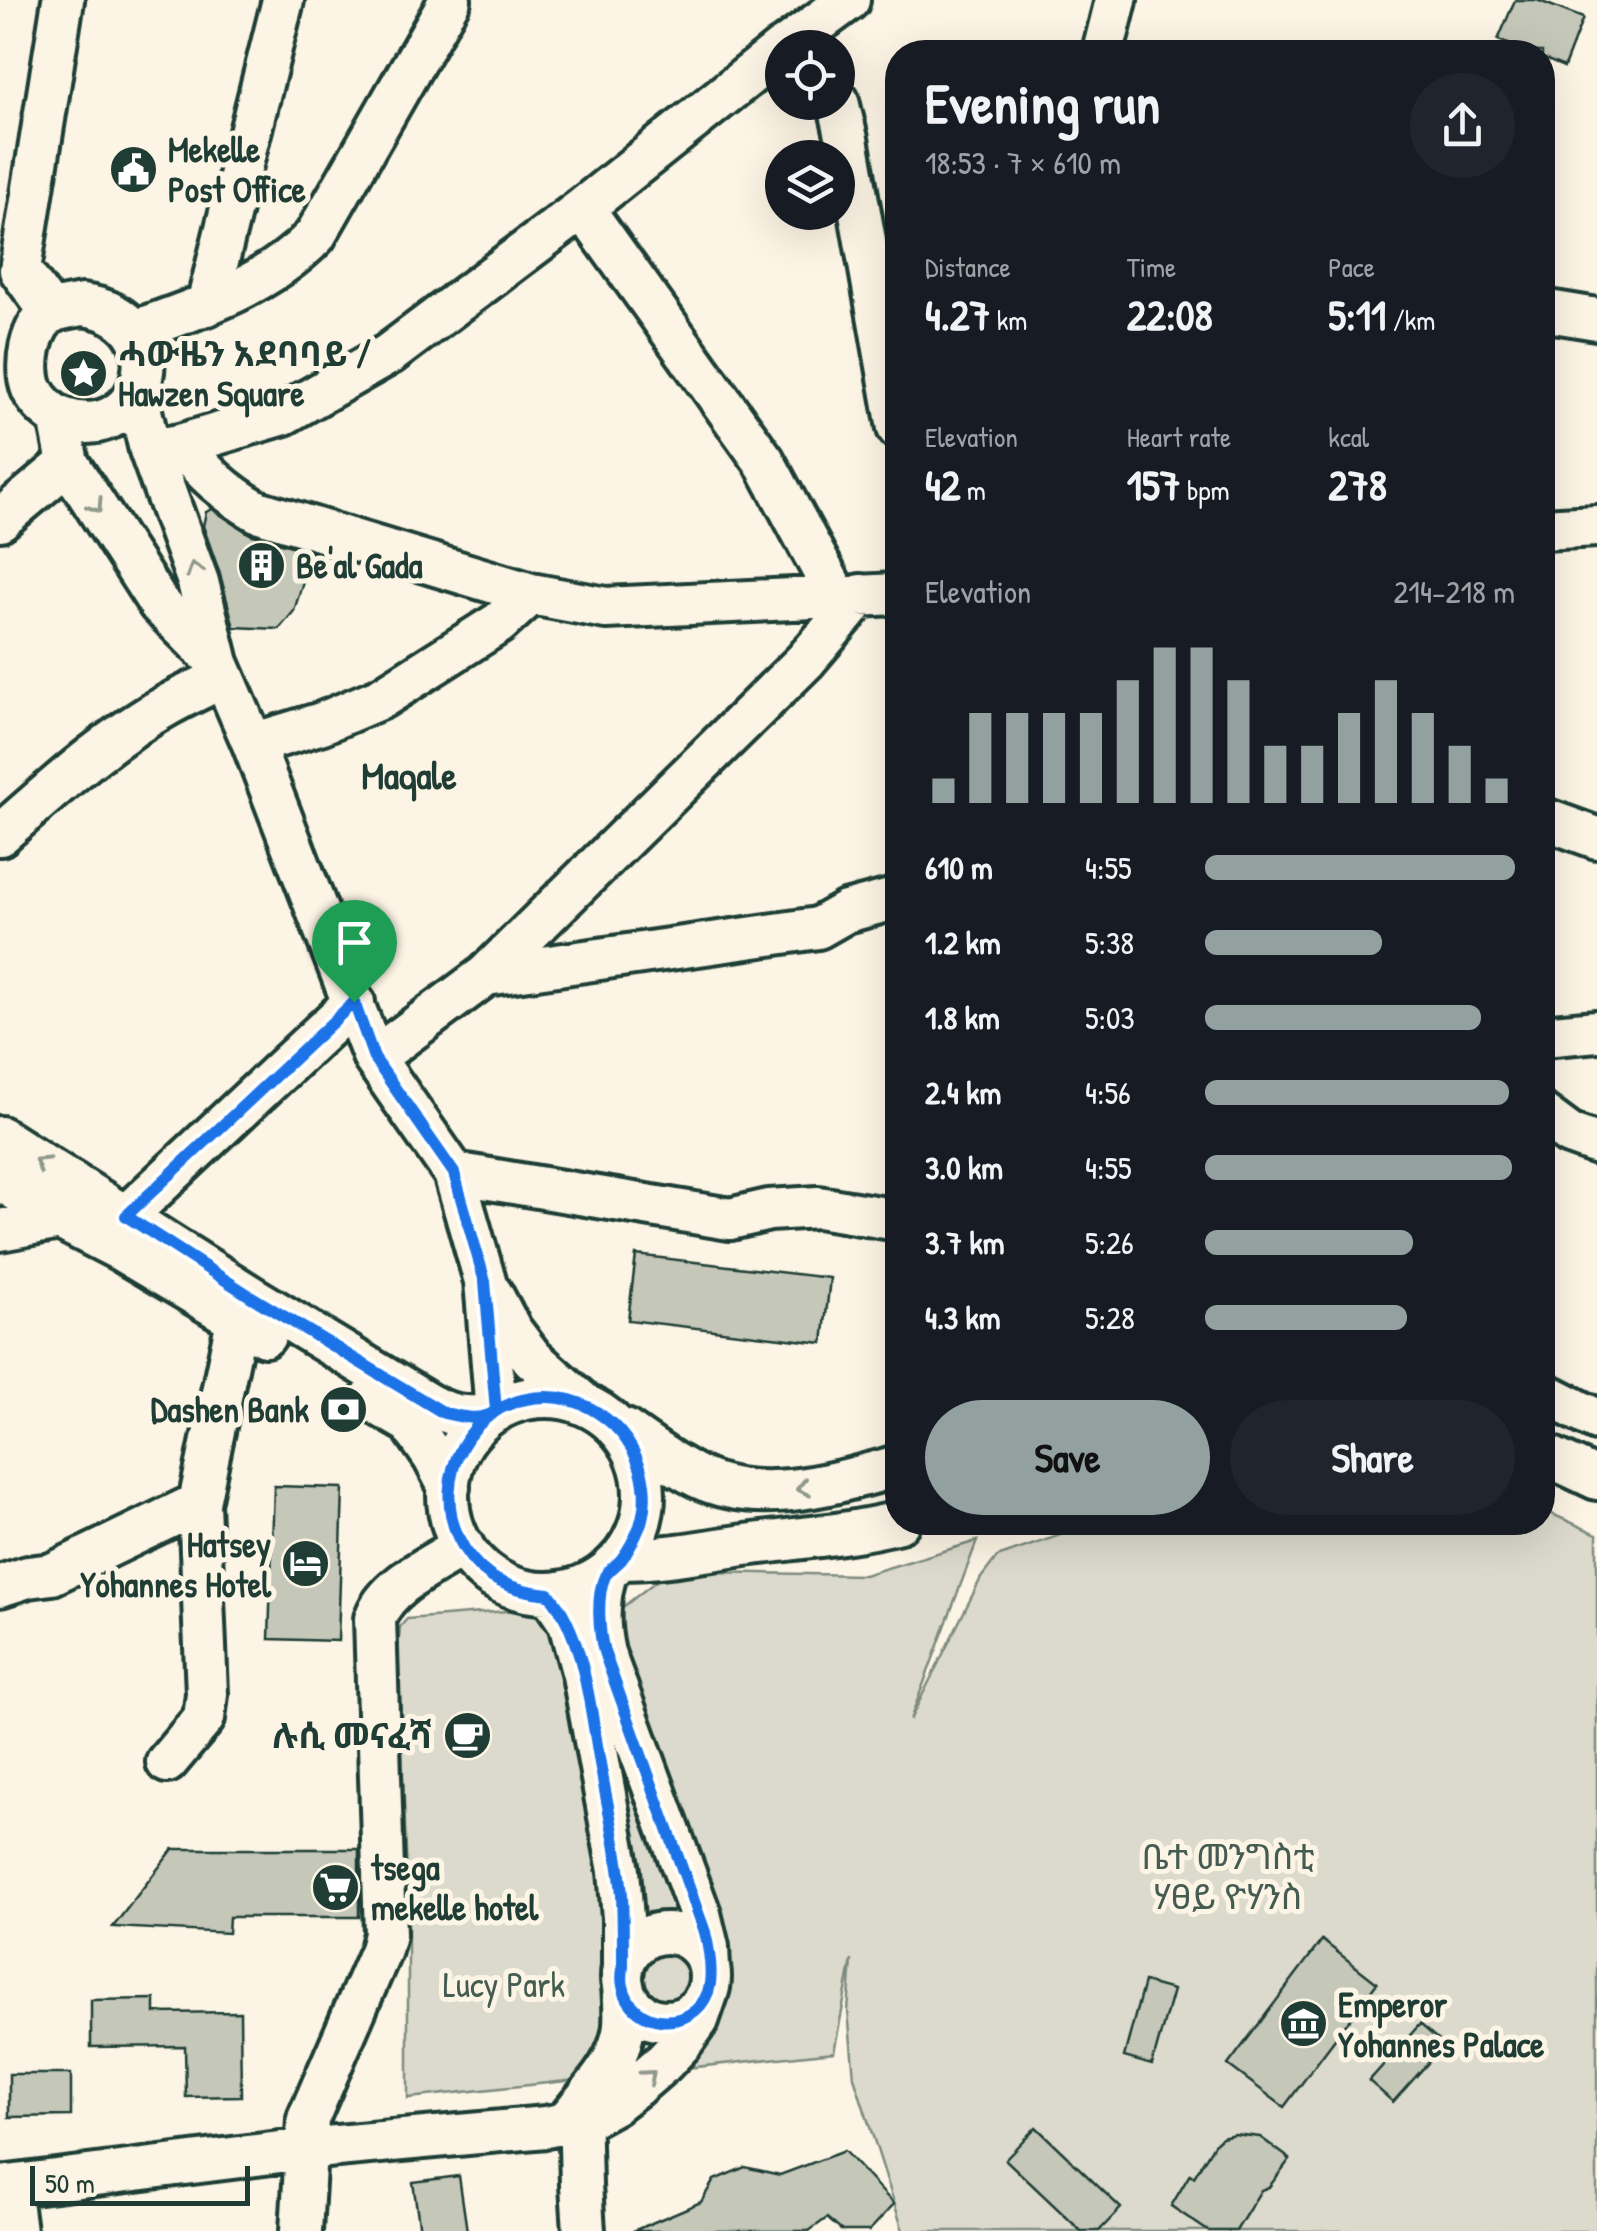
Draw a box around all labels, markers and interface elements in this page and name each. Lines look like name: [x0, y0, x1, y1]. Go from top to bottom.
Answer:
map controls: [765, 30, 855, 230]
button: locate: [765, 30, 855, 120]
text: Evening run: [925, 66, 1160, 140]
button: share: [1410, 73, 1515, 178]
place label: Mekelle Post Office: [168, 126, 306, 213]
button: layers: [765, 140, 855, 230]
text: 18:53 · 7 × 610 m: [925, 141, 1121, 184]
public building icon: Mekelle Post Office: [107, 143, 159, 195]
text: Distance: [925, 248, 1011, 286]
text: Time: [1127, 248, 1176, 286]
text: Pace: [1328, 248, 1375, 286]
text: 4.27: [925, 286, 990, 343]
text: 22:08: [1127, 286, 1213, 343]
text: 5:11: [1328, 286, 1386, 343]
text: km: [990, 301, 1027, 339]
text: /km: [1386, 301, 1435, 339]
place label: ሓውዜን አደባባይ / Hawzen Square: [118, 330, 371, 418]
place icon: ሓውዜን አደባባይ / Hawzen Square: [57, 347, 109, 399]
text: Elevation: [925, 418, 1018, 456]
text: Heart rate: [1127, 418, 1231, 456]
text: kcal: [1328, 418, 1369, 456]
text: 42: [925, 456, 960, 513]
text: 157: [1127, 456, 1180, 513]
text: 278: [1328, 456, 1387, 513]
text: m: [960, 471, 986, 509]
text: bpm: [1180, 471, 1229, 509]
one-way arrow: [83, 495, 102, 513]
building icon: Be'al Gada: [235, 539, 287, 591]
place label: Be'al Gada: [296, 542, 423, 589]
one-way arrow: [185, 561, 205, 578]
text: Elevation: [925, 570, 1031, 613]
text: 214–218 m: [1393, 570, 1515, 613]
district label: Maqale: [361, 749, 457, 802]
text: 610 m: [925, 846, 993, 889]
text: 4:55: [1085, 846, 1132, 889]
pin: [312, 900, 397, 1003]
icon: arrive: [327, 915, 382, 970]
text: 1.2 km: [925, 921, 1001, 964]
text: 5:38: [1085, 921, 1134, 964]
text: 1.8 km: [925, 996, 1000, 1039]
text: 5:03: [1085, 996, 1135, 1039]
text: 2.4 km: [925, 1071, 1001, 1114]
text: 4:56: [1085, 1071, 1131, 1114]
text: 3.0 km: [925, 1146, 1003, 1189]
text: 4:55: [1085, 1146, 1132, 1189]
one-way arrow: [34, 1156, 52, 1175]
text: 3.7 km: [925, 1221, 1004, 1264]
text: 5:26: [1085, 1221, 1134, 1264]
text: 4.3 km: [925, 1296, 1001, 1339]
text: 5:28: [1085, 1296, 1135, 1339]
bank icon: Dashen Bank: [318, 1383, 370, 1435]
place label: Dashen Bank: [151, 1386, 309, 1433]
button: Save: [925, 1400, 1210, 1515]
button: Share: [1230, 1400, 1515, 1515]
one-way arrow: [794, 1476, 811, 1497]
place label: Hatsey Yohannes Hotel: [80, 1521, 272, 1608]
hotel icon: Hatsey Yohannes Hotel: [280, 1538, 332, 1590]
cafe icon: ሉሲ መናፈሻ: [441, 1709, 493, 1761]
place label: ሉሲ መናፈሻ: [272, 1712, 432, 1759]
park label: ቤተ መንግስቲ ሃፀይ ዮሃንስ: [1142, 1833, 1314, 1920]
place label: tsega mekelle hotel: [370, 1844, 539, 1931]
supermarket icon: tsega mekelle hotel: [310, 1861, 362, 1913]
park label: Lucy Park: [443, 1961, 565, 2008]
place label: Emperor Yohannes Palace: [1338, 1981, 1544, 2068]
museum icon: Emperor Yohannes Palace: [1277, 1998, 1329, 2050]
one-way arrow: [637, 2069, 655, 2087]
scale bar: [30, 2161, 250, 2206]
text: 50 m: [45, 2164, 95, 2202]

